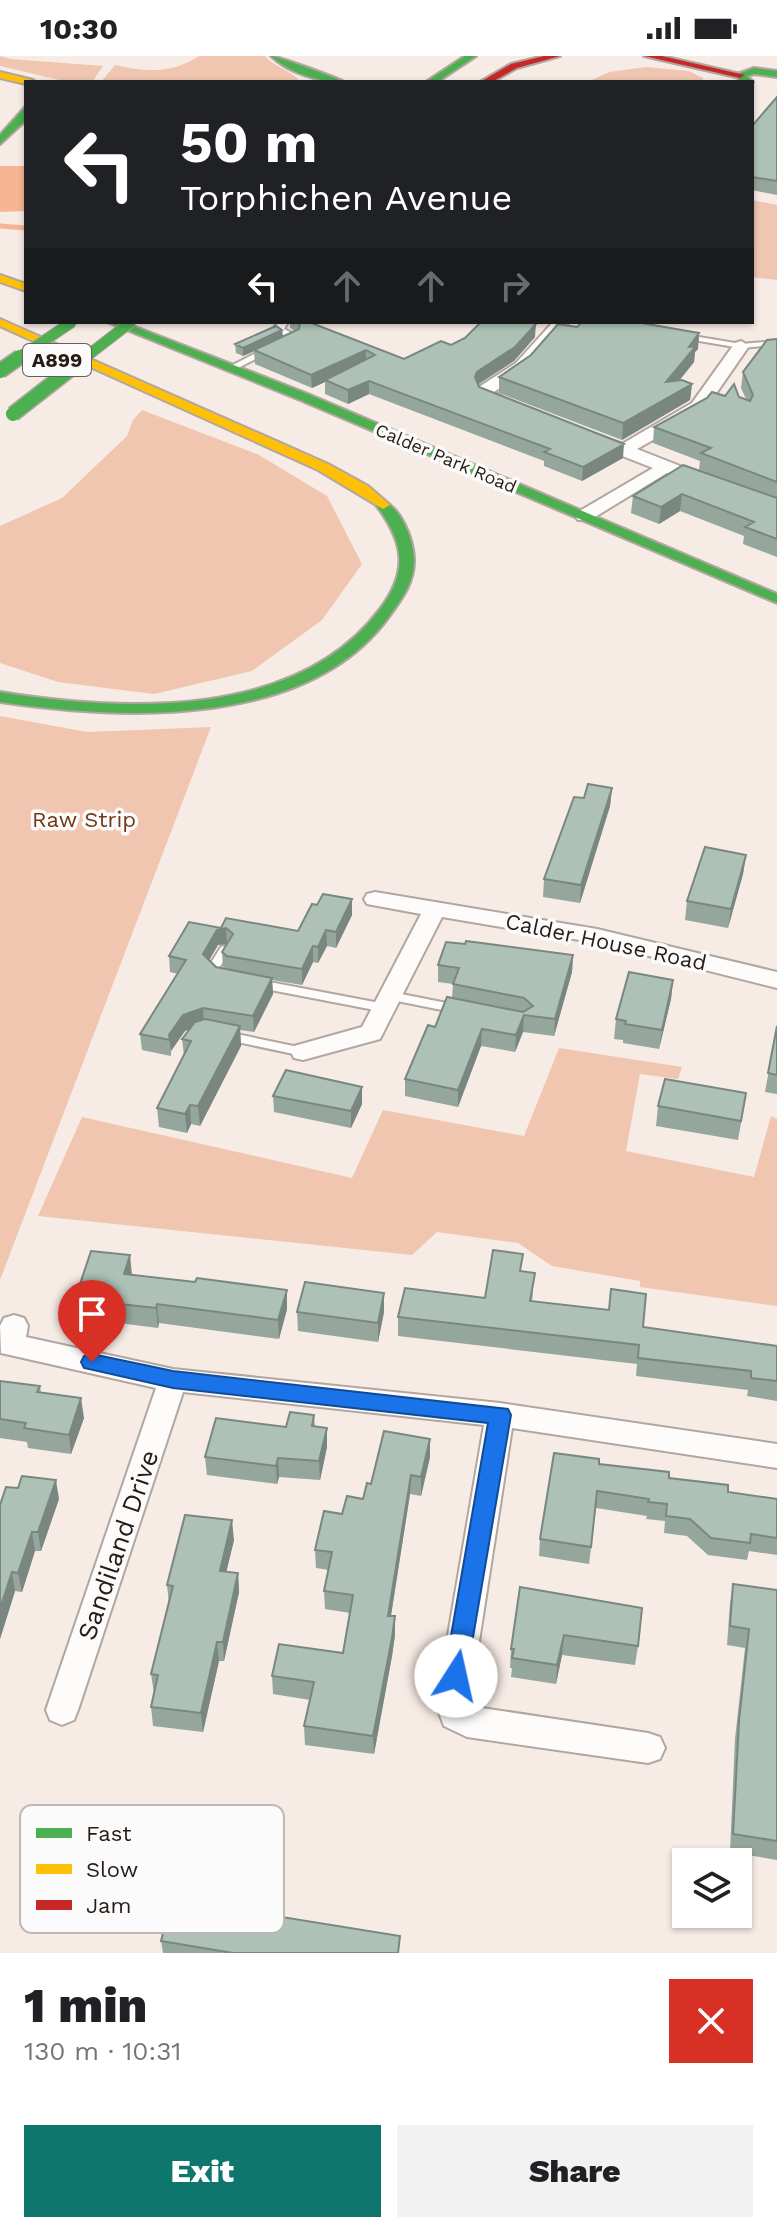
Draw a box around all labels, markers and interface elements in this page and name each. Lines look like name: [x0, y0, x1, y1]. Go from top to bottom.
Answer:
text: 10:30: [40, 11, 118, 46]
text: 50 m: [180, 110, 317, 176]
icon: left: [48, 112, 152, 216]
text: Torphichen Avenue: [180, 177, 512, 219]
icon: left: [241, 264, 285, 308]
icon: ahead: [325, 264, 369, 308]
icon: ahead: [409, 264, 453, 308]
icon: right: [493, 264, 537, 308]
road number: A899: [23, 344, 91, 376]
street label: Calder Park Road: [372, 419, 520, 497]
park label: Raw Strip: [32, 807, 136, 832]
street label: Calder House Road: [503, 908, 709, 976]
pin: [58, 1280, 126, 1362]
icon: arrive: [70, 1292, 114, 1336]
street label: Sandiland Drive: [71, 1446, 165, 1644]
position arrow: [414, 1634, 498, 1718]
legend: [20, 1805, 284, 1933]
text: Fast: [86, 1821, 132, 1846]
map controls: [672, 1848, 752, 1928]
button: layers: [672, 1848, 752, 1928]
text: Slow: [86, 1857, 138, 1882]
text: Jam: [86, 1893, 131, 1918]
text: 1 min: [24, 1977, 147, 2034]
button: close: [669, 1979, 753, 2063]
text: 130 m · 10:31: [24, 2036, 182, 2066]
button: Exit: [24, 2125, 381, 2217]
button: Share: [397, 2125, 753, 2217]

